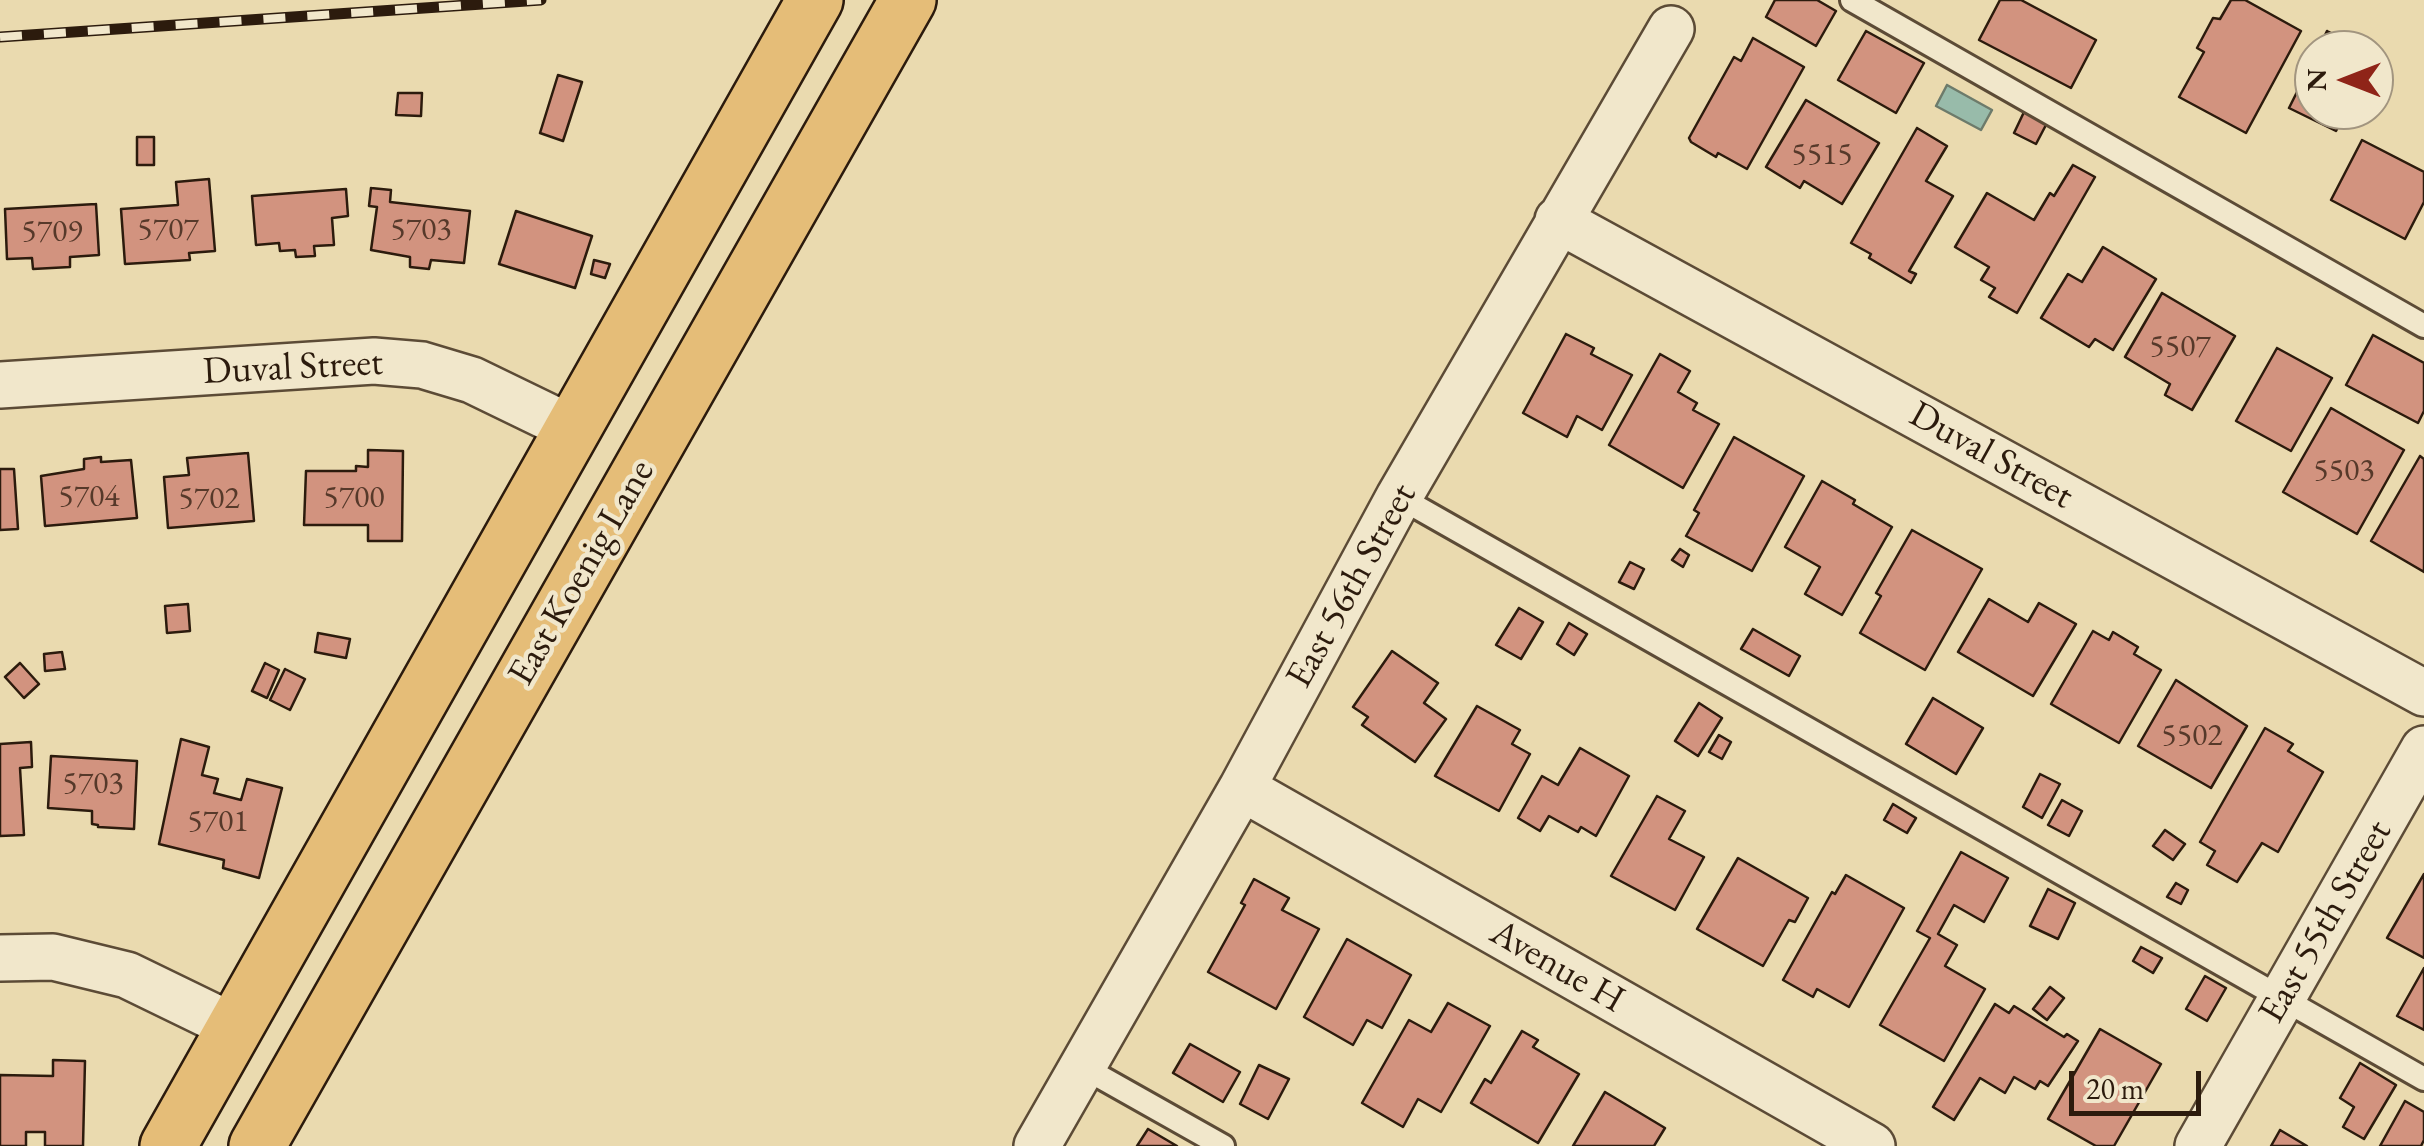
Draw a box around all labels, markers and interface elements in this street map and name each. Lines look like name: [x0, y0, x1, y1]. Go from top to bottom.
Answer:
north arrow: [2294, 30, 2394, 130]
text: N: [2298, 69, 2334, 91]
house number: 5515: [1791, 136, 1853, 174]
house number: 5707: [137, 211, 199, 249]
house number: 5703: [390, 211, 452, 249]
house number: 5709: [21, 213, 83, 251]
house number: 5507: [2149, 328, 2211, 366]
street label: Duval Street: [202, 341, 384, 395]
street label: Duval Street: [1901, 392, 2081, 520]
street label: East Koenig Lane: [499, 452, 665, 694]
house number: 5503: [2313, 452, 2375, 490]
street label: East 56th Street: [1277, 476, 1427, 696]
house number: 5704: [58, 478, 120, 516]
house number: 5700: [323, 479, 385, 517]
house number: 5702: [178, 480, 240, 518]
house number: 5502: [2161, 717, 2223, 755]
house number: 5703: [62, 765, 124, 803]
house number: 5701: [187, 803, 249, 841]
street label: East 55th Street: [2250, 813, 2402, 1031]
street label: Avenue H: [1482, 910, 1632, 1024]
scale bar: [2074, 1051, 2206, 1113]
text: 20 m: [2086, 1069, 2144, 1108]

